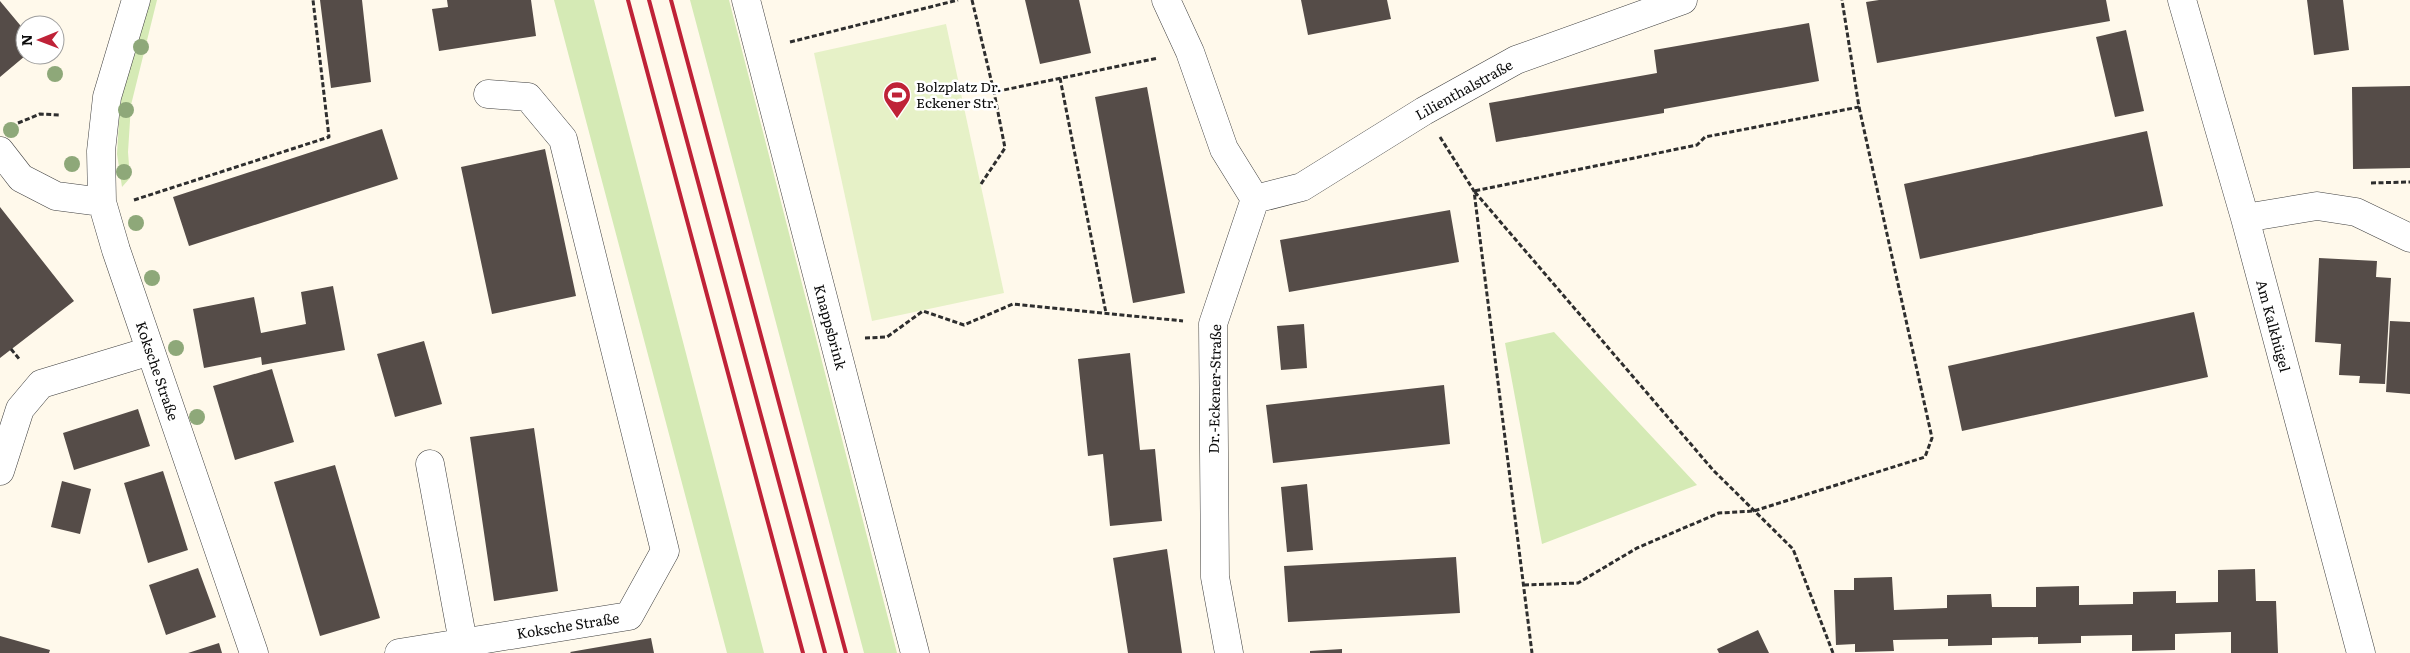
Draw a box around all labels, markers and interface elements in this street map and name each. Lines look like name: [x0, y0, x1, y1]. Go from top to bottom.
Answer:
north arrow: [15, 15, 65, 65]
text: N: [16, 34, 36, 46]
street label: Lilienthalstraße: [1411, 54, 1516, 124]
place label: Bolzplatz Dr. Eckener Str.: [916, 76, 1002, 112]
sports icon: Bolzplatz Dr. Eckener Str.: [882, 80, 912, 119]
street label: Am Kalkhügel: [2252, 277, 2296, 374]
street label: Knappsbrink: [810, 282, 852, 372]
street label: Koksche Straße: [132, 318, 184, 423]
street label: Dr.-Eckener-Straße: [1203, 324, 1225, 454]
street label: Koksche Straße: [515, 607, 621, 643]

